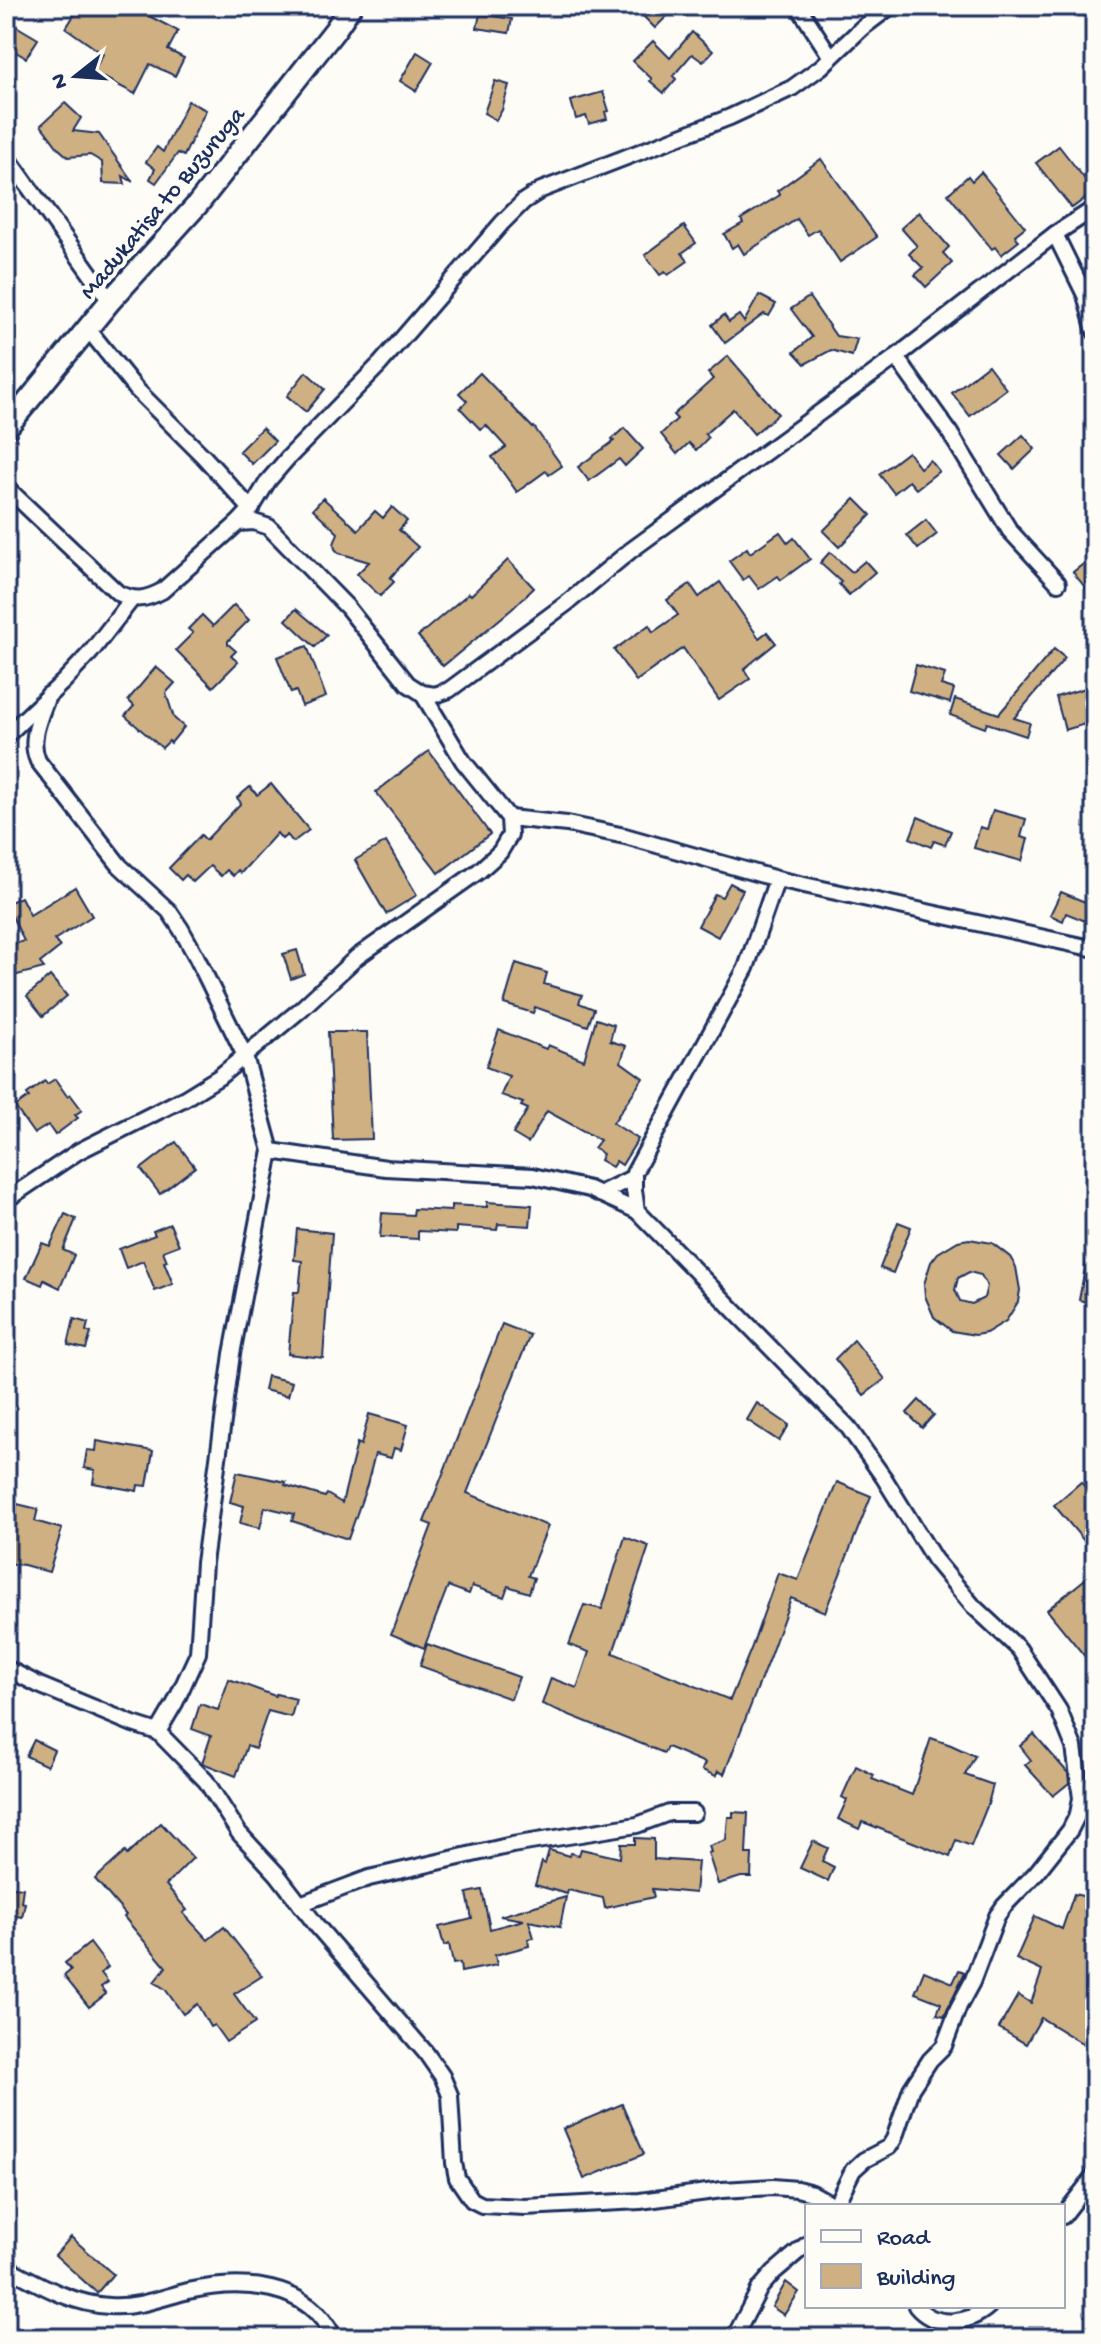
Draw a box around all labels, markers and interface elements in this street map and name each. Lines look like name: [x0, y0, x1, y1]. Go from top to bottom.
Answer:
north arrow: [36, 36, 116, 116]
text: N: [46, 70, 75, 91]
street label: Madukatisa to Buzuruga: [75, 102, 253, 306]
legend: [805, 2204, 1065, 2308]
text: Road: [877, 2225, 931, 2254]
text: Building: [876, 2265, 955, 2294]

